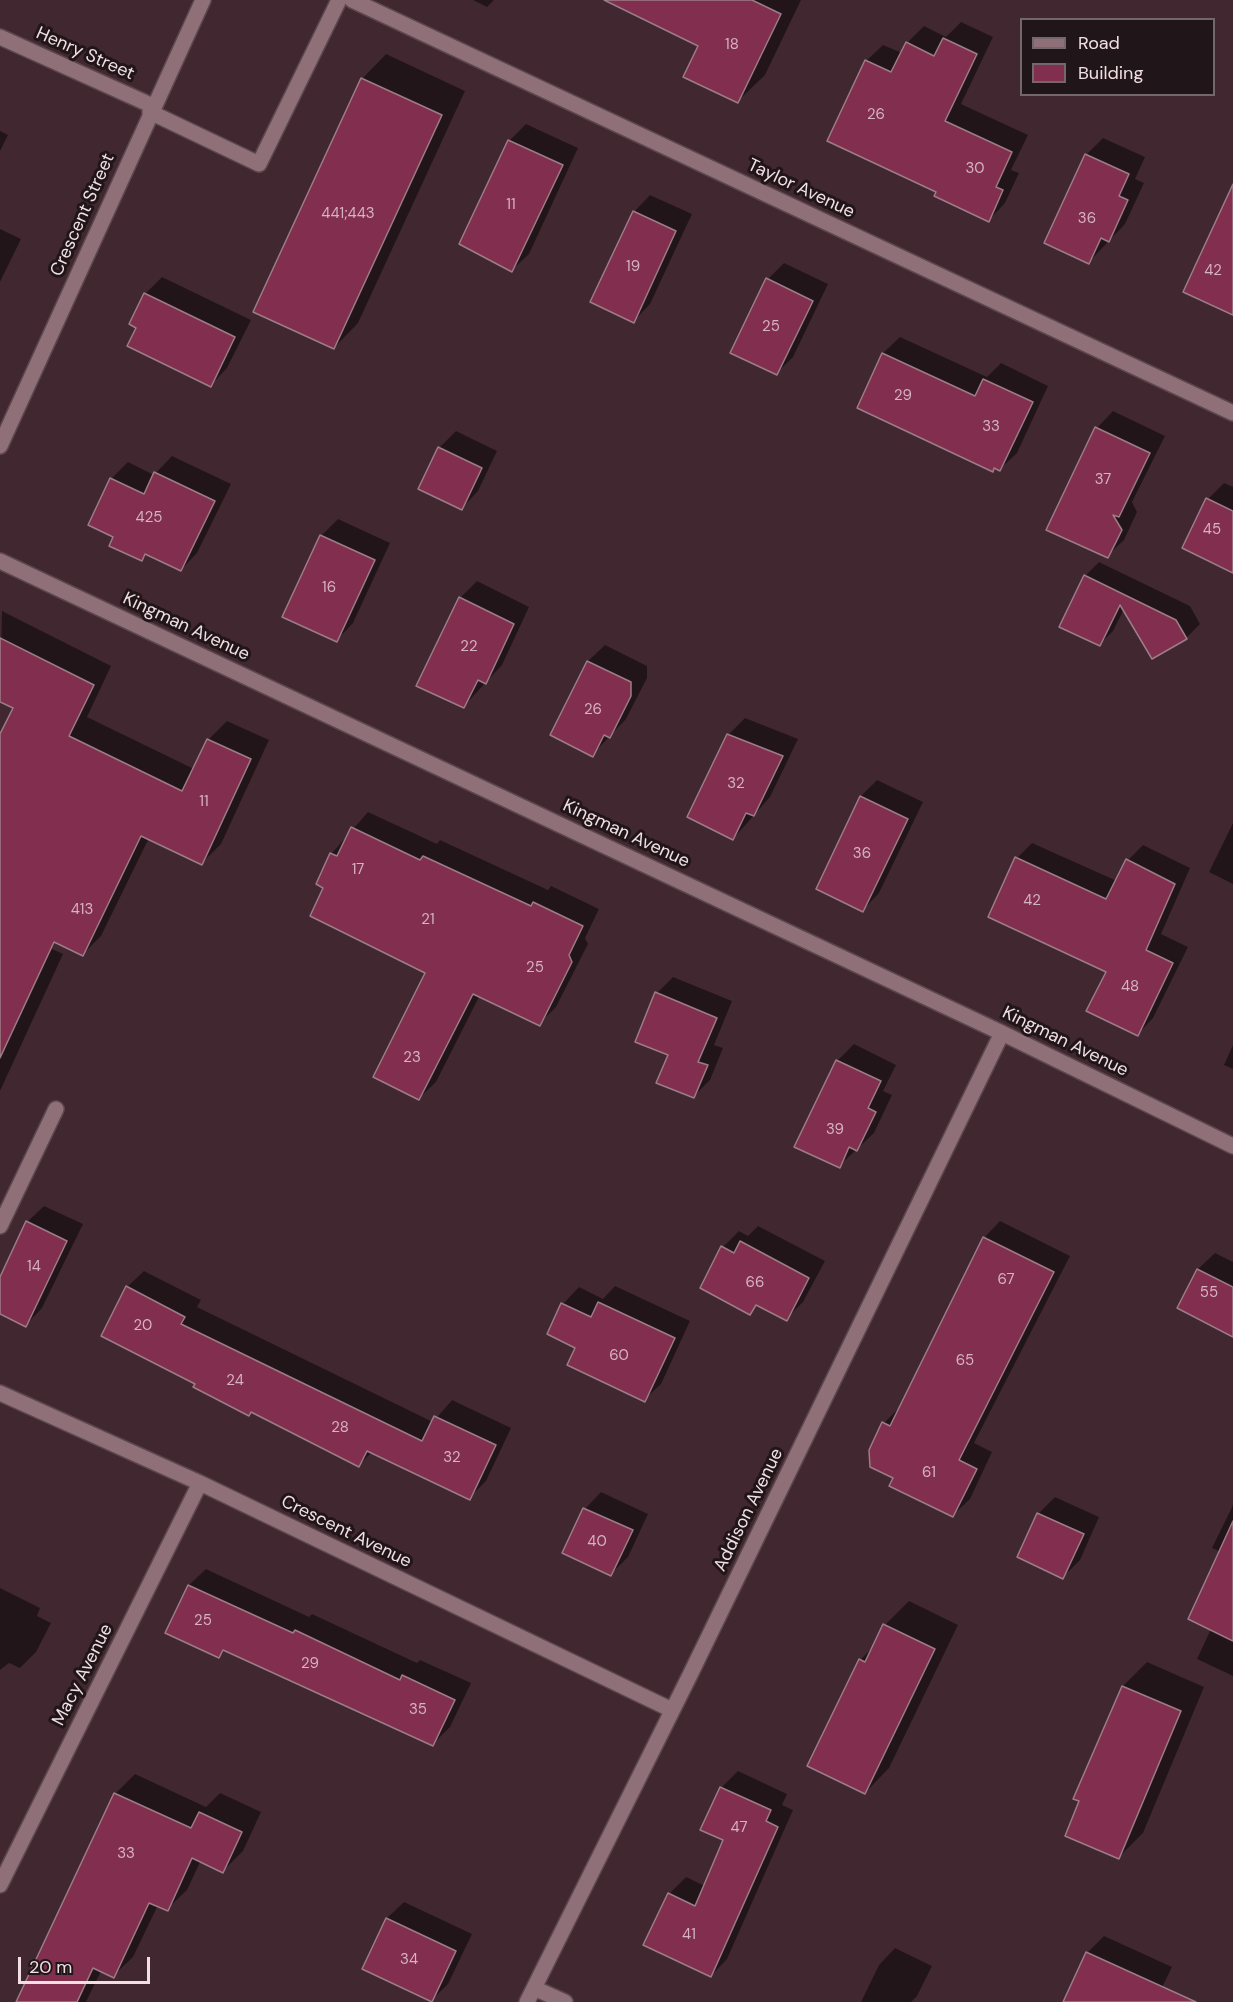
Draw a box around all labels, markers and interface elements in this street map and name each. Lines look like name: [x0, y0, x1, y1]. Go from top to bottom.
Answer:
legend: [1020, 18, 1215, 96]
street label: Henry Street: [33, 23, 137, 85]
text: Road: [1078, 31, 1120, 55]
house number: 18: [725, 36, 739, 54]
text: Building: [1078, 61, 1143, 85]
house number: 26: [867, 106, 885, 124]
street label: Crescent Street: [46, 150, 120, 280]
street label: Taylor Avenue: [744, 155, 858, 223]
house number: 30: [965, 160, 985, 178]
house number: 11: [506, 196, 516, 214]
house number: 441;443: [321, 205, 375, 223]
house number: 36: [1078, 210, 1096, 228]
house number: 19: [626, 258, 640, 276]
house number: 42: [1204, 262, 1222, 280]
house number: 25: [762, 318, 780, 336]
house number: 29: [894, 387, 912, 405]
house number: 33: [982, 418, 1000, 436]
house number: 37: [1095, 471, 1111, 489]
house number: 425: [136, 509, 162, 527]
house number: 45: [1203, 521, 1221, 539]
house number: 16: [322, 579, 336, 597]
street label: Kingman Avenue: [119, 588, 253, 666]
house number: 22: [460, 638, 478, 656]
house number: 26: [584, 701, 602, 719]
house number: 32: [727, 775, 745, 793]
house number: 11: [199, 793, 209, 811]
street label: Kingman Avenue: [559, 795, 693, 873]
house number: 36: [853, 845, 871, 863]
house number: 17: [352, 861, 364, 879]
house number: 42: [1023, 892, 1041, 910]
house number: 413: [71, 901, 93, 919]
house number: 21: [421, 911, 435, 929]
house number: 25: [526, 959, 544, 977]
house number: 48: [1121, 978, 1139, 996]
street label: Kingman Avenue: [999, 1002, 1131, 1082]
house number: 23: [403, 1049, 421, 1067]
house number: 39: [826, 1121, 844, 1139]
house number: 14: [27, 1258, 41, 1276]
house number: 67: [997, 1271, 1015, 1289]
house number: 66: [746, 1274, 764, 1292]
house number: 55: [1200, 1284, 1218, 1302]
house number: 20: [134, 1317, 152, 1335]
house number: 60: [609, 1347, 629, 1365]
house number: 65: [956, 1352, 974, 1370]
house number: 24: [226, 1372, 244, 1390]
house number: 28: [331, 1419, 349, 1437]
street label: Addison Avenue: [710, 1445, 788, 1575]
house number: 32: [443, 1449, 461, 1467]
house number: 61: [922, 1464, 936, 1482]
street label: Crescent Avenue: [277, 1491, 415, 1573]
house number: 40: [587, 1533, 607, 1551]
house number: 25: [194, 1612, 212, 1630]
street label: Macy Avenue: [48, 1621, 118, 1729]
house number: 29: [301, 1655, 319, 1673]
house number: 35: [409, 1701, 427, 1719]
house number: 47: [730, 1819, 748, 1837]
house number: 33: [117, 1845, 135, 1863]
house number: 41: [682, 1926, 696, 1944]
scale bar: [21, 1945, 153, 1983]
house number: 34: [400, 1951, 418, 1969]
text: 20 m: [29, 1955, 72, 1979]

